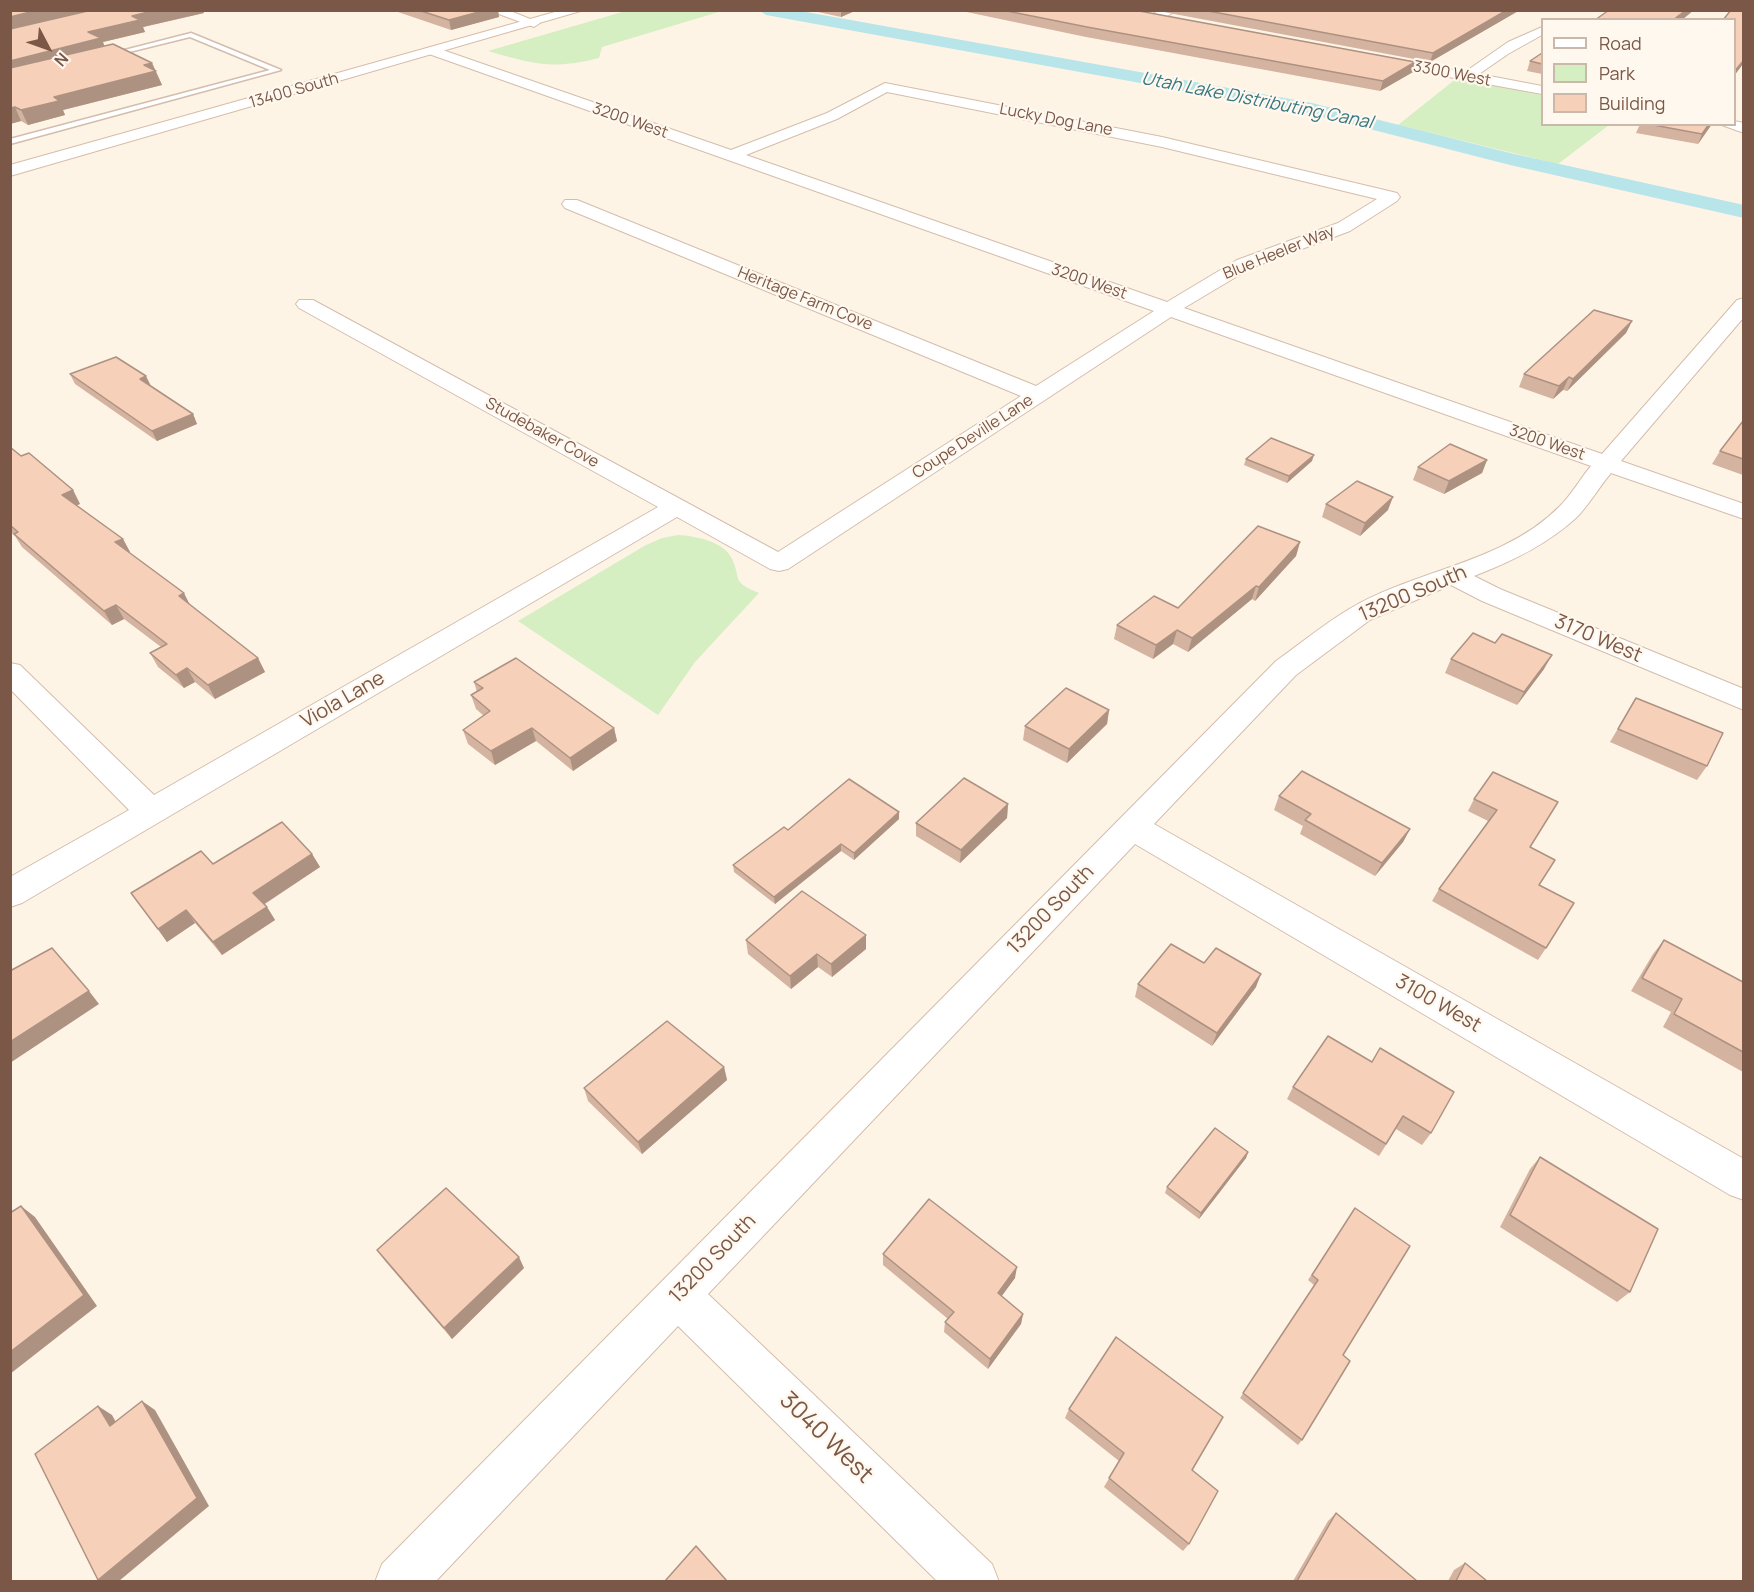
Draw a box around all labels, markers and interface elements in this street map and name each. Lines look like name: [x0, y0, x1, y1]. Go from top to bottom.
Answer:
north arrow: [18, 18, 78, 78]
legend: [1541, 18, 1736, 126]
text: Road: [1599, 31, 1642, 55]
text: N: [50, 48, 74, 71]
street label: 3300 West: [1412, 57, 1492, 91]
text: Park: [1599, 61, 1635, 85]
water label: Utah Lake Distributing Canal: [1139, 68, 1375, 134]
street label: 13400 South: [247, 69, 341, 113]
text: Building: [1599, 91, 1665, 115]
street label: 3200 West: [590, 99, 670, 143]
street label: Lucky Dog Lane: [998, 100, 1114, 140]
street label: Blue Heeler Way: [1221, 222, 1337, 284]
street label: 3200 West: [1049, 260, 1129, 304]
street label: Heritage Farm Cove: [735, 263, 875, 335]
street label: Coupe Deville Lane: [909, 391, 1037, 483]
street label: Studebaker Cove: [482, 394, 602, 472]
street label: 3200 West: [1507, 421, 1587, 465]
street label: 13200 South: [1356, 561, 1470, 627]
street label: 3170 West: [1551, 610, 1645, 668]
street label: Viola Lane: [297, 666, 389, 734]
street label: 13200 South: [1003, 860, 1099, 960]
street label: 3100 West: [1391, 970, 1485, 1038]
street label: 13200 South: [665, 1209, 761, 1309]
street label: 3040 West: [773, 1386, 879, 1490]

